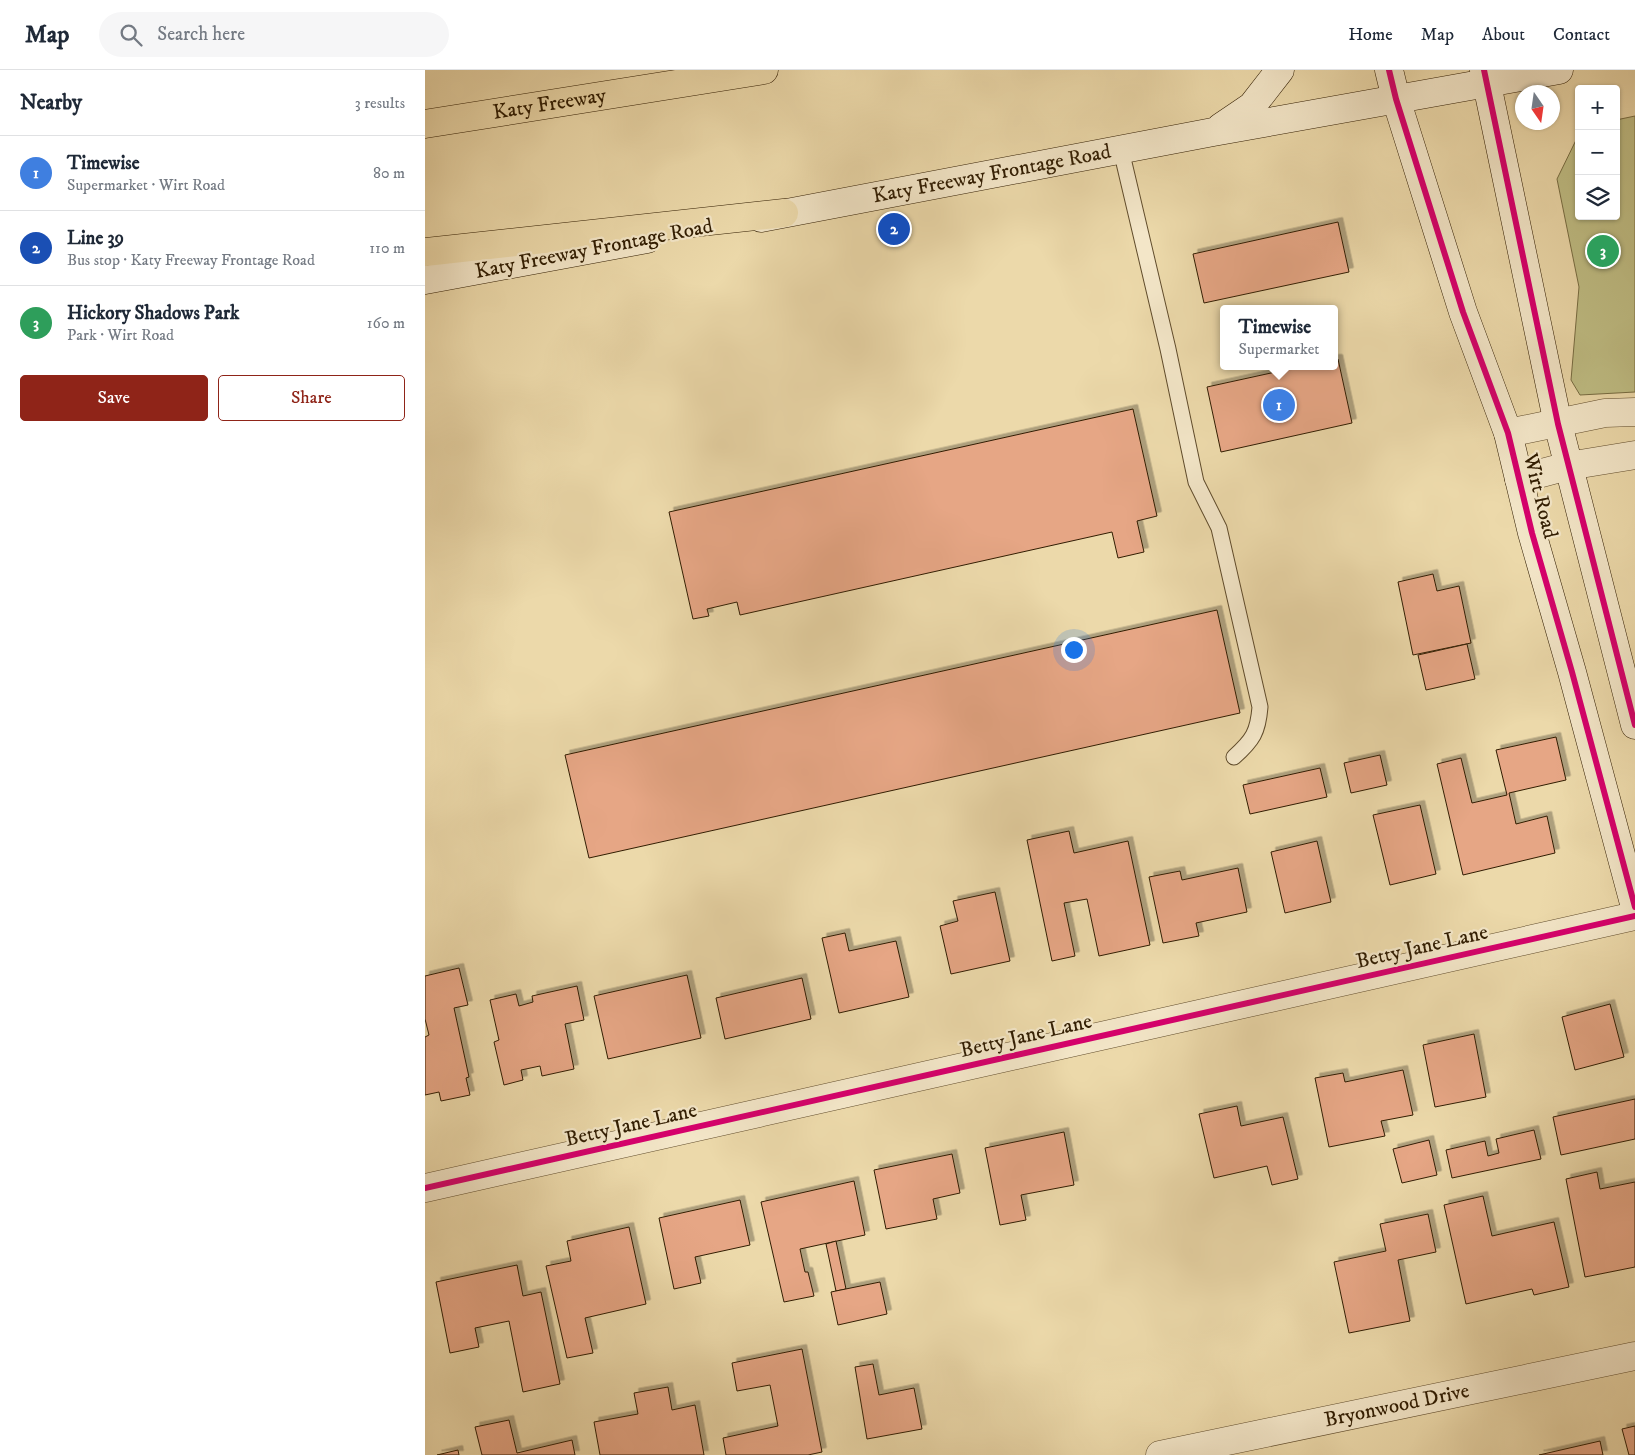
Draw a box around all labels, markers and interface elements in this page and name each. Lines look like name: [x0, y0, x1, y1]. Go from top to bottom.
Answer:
search box: [99, 12, 449, 57]
text: Map: [25, 20, 69, 50]
icon: search: [117, 21, 145, 49]
text: Search here: [157, 23, 245, 46]
text: Home: [1348, 24, 1393, 46]
text: Map: [1421, 24, 1454, 46]
text: About: [1482, 24, 1525, 46]
text: Contact: [1553, 24, 1610, 46]
street label: Katy Freeway: [491, 82, 609, 126]
north arrow: [1515, 85, 1560, 130]
map controls: [1575, 85, 1620, 220]
button: +: [1575, 85, 1620, 130]
text: Nearby: [20, 90, 82, 116]
text: 3 results: [355, 93, 405, 113]
button: −: [1575, 130, 1620, 175]
street label: Katy Freeway Frontage Road: [871, 139, 1114, 209]
text: Timewise: [67, 152, 140, 175]
text: 1: [33, 163, 39, 183]
text: 80 m: [373, 163, 405, 183]
text: Supermarket · Wirt Road: [67, 175, 225, 195]
button: layers: [1575, 175, 1620, 220]
pin: 2: [878, 210, 910, 248]
street label: Katy Freeway Frontage Road: [473, 213, 716, 285]
text: Line 39: [67, 227, 124, 250]
pin: 3: [1587, 232, 1619, 270]
text: 2: [32, 238, 40, 258]
text: 110 m: [369, 238, 405, 258]
text: Bus stop · Katy Freeway Frontage Road: [67, 250, 315, 270]
text: Hickory Shadows Park: [67, 302, 239, 325]
popup: [1220, 305, 1338, 370]
text: 3: [33, 313, 39, 333]
text: 160 m: [367, 313, 405, 333]
text: Timewise: [1239, 316, 1311, 339]
text: Park · Wirt Road: [67, 325, 174, 345]
text: Supermarket: [1239, 339, 1319, 359]
button: Save: [20, 375, 208, 421]
button: Share: [218, 375, 405, 421]
pin: 1: [1263, 386, 1295, 424]
street label: Wirt Road: [1517, 450, 1563, 542]
your location: [1061, 637, 1087, 663]
street label: Betty Jane Lane: [1354, 919, 1491, 975]
street label: Betty Jane Lane: [958, 1008, 1095, 1064]
street label: Betty Jane Lane: [563, 1097, 700, 1153]
street label: Bryonwood Drive: [1322, 1378, 1472, 1433]

